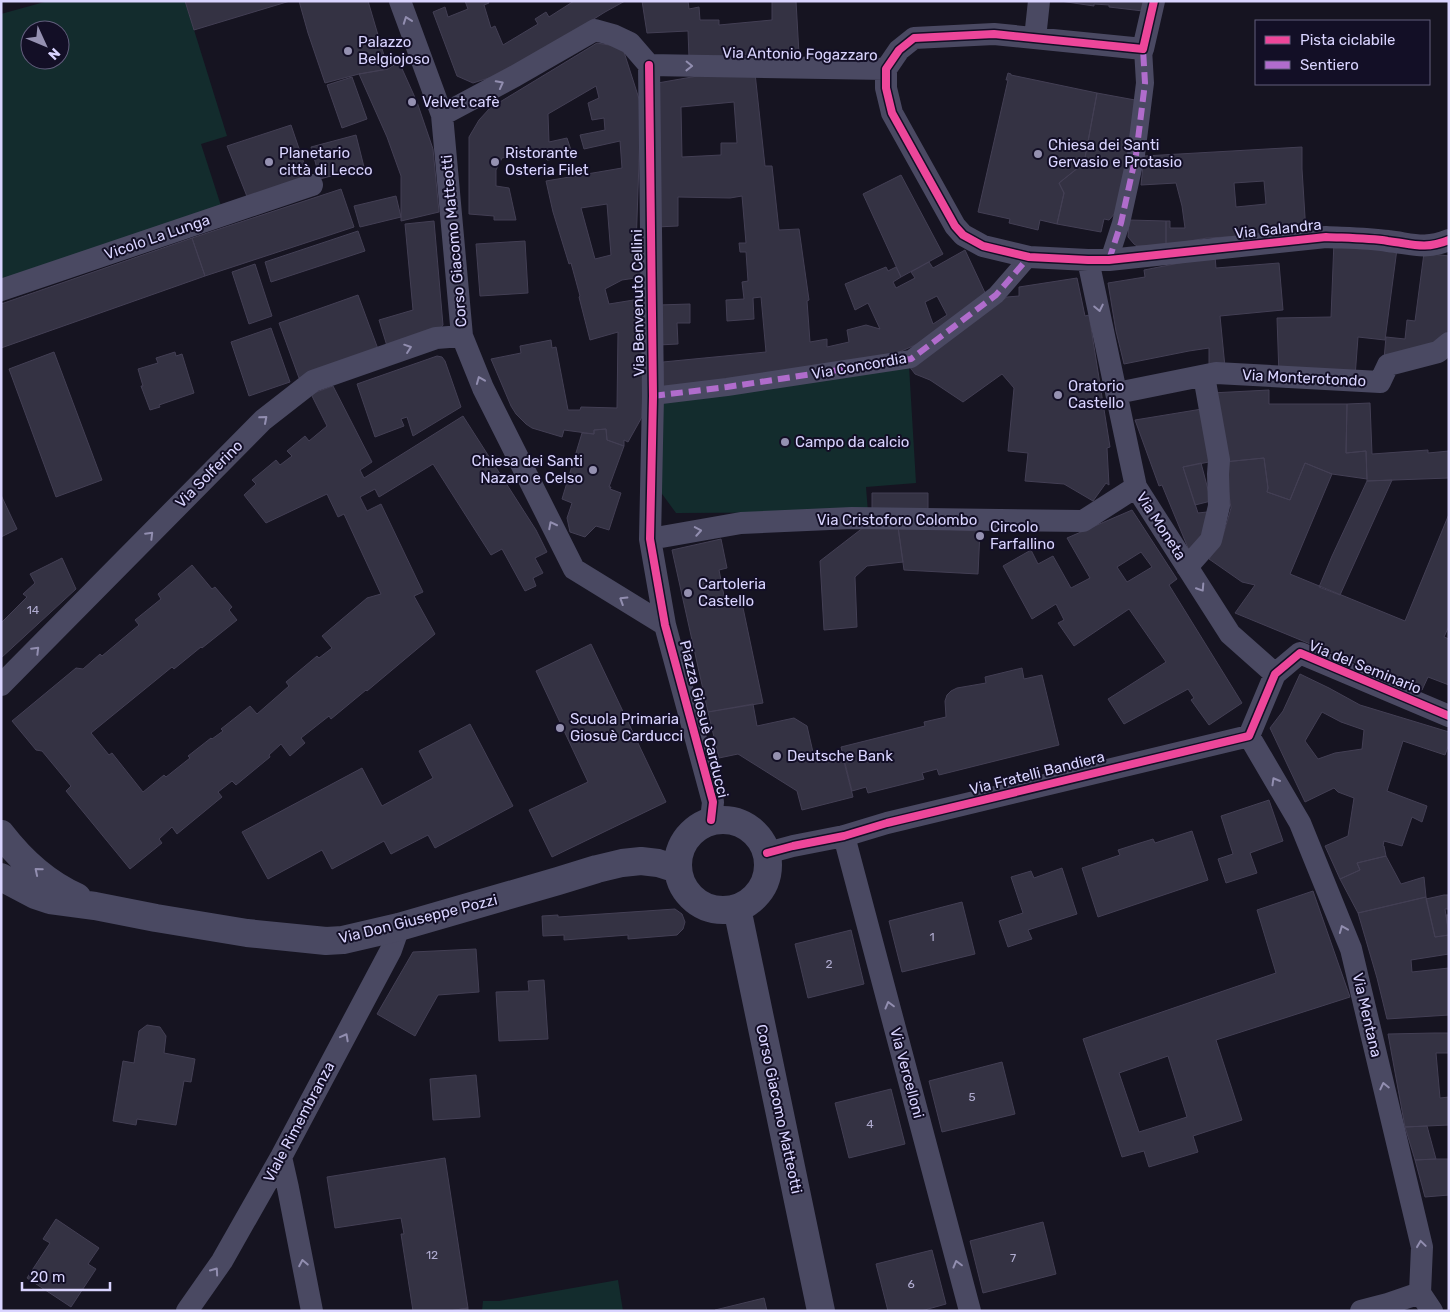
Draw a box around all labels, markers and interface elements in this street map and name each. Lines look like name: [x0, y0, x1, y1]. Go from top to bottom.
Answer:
one-way arrow: [403, 16, 413, 25]
north arrow: [20, 20, 70, 70]
legend: [1255, 20, 1430, 85]
text: Pista ciclabile: [1300, 31, 1395, 49]
place label: Palazzo Belgiojoso: [358, 33, 430, 68]
text: N: [44, 44, 64, 63]
street label: Via Antonio Fogazzaro: [722, 44, 878, 64]
marker: Palazzo Belgiojoso: [342, 45, 354, 57]
text: Sentiero: [1300, 56, 1359, 74]
one-way arrow: [685, 61, 693, 71]
one-way arrow: [495, 80, 504, 90]
place label: Velvet cafè: [422, 93, 500, 111]
marker: Velvet cafè: [406, 96, 418, 108]
place label: Chiesa dei Santi Gervasio e Protasio: [1048, 136, 1182, 171]
place label: Planetario città di Lecco: [279, 144, 373, 179]
place label: Ristorante Osteria Filet: [505, 144, 589, 179]
marker: Chiesa dei Santi Gervasio e Protasio: [1032, 148, 1044, 160]
street label: Corso Giacomo Matteotti: [437, 154, 471, 328]
marker: Planetario città di Lecco: [263, 156, 275, 168]
marker: Ristorante Osteria Filet: [489, 156, 501, 168]
street label: Vicolo La Lunga: [102, 211, 212, 263]
street label: Via Galandra: [1233, 215, 1323, 243]
street label: Via Benvenuto Cellini: [628, 229, 648, 377]
one-way arrow: [1093, 304, 1104, 313]
one-way arrow: [403, 344, 412, 354]
street label: Via Concordia: [810, 349, 908, 383]
street label: Via Monterotondo: [1241, 366, 1367, 390]
one-way arrow: [476, 376, 486, 384]
place label: Oratorio Castello: [1068, 377, 1124, 412]
marker: Oratorio Castello: [1052, 389, 1064, 401]
one-way arrow: [259, 416, 268, 425]
place label: Campo da calcio: [795, 433, 909, 451]
marker: Campo da calcio: [779, 436, 791, 448]
street label: Via Solferino: [172, 437, 246, 511]
place label: Chiesa dei Santi Nazaro e Celso: [472, 452, 583, 487]
marker: Chiesa dei Santi Nazaro e Celso: [587, 464, 599, 476]
street label: Via Moneta: [1132, 489, 1190, 563]
street label: Via Cristoforo Colombo: [817, 511, 977, 529]
place label: Circolo Farfallino: [990, 518, 1055, 553]
one-way arrow: [548, 521, 558, 530]
one-way arrow: [693, 526, 702, 536]
marker: Circolo Farfallino: [974, 530, 986, 542]
one-way arrow: [144, 531, 153, 540]
place label: Cartoleria Castello: [698, 575, 766, 610]
one-way arrow: [1195, 582, 1204, 591]
marker: Cartoleria Castello: [682, 587, 694, 599]
one-way arrow: [620, 596, 629, 606]
house number: 14: [27, 603, 40, 617]
street label: Via del Seminario: [1306, 636, 1424, 698]
street label: Piazza Giosuè Carducci: [676, 638, 732, 800]
one-way arrow: [30, 647, 39, 656]
place label: Scuola Primaria Giosuè Carducci: [570, 710, 683, 745]
marker: Scuola Primaria Giosuè Carducci: [554, 722, 566, 734]
place label: Deutsche Bank: [787, 747, 893, 765]
street label: Via Fratelli Bandiera: [968, 747, 1106, 799]
marker: Deutsche Bank: [771, 750, 783, 762]
one-way arrow: [1272, 778, 1282, 787]
one-way arrow: [35, 868, 44, 877]
street label: Via Don Giuseppe Pozzi: [337, 891, 499, 947]
one-way arrow: [1338, 925, 1349, 934]
house number: 1: [929, 930, 935, 944]
house number: 2: [825, 957, 833, 971]
street label: Via Mentana: [1349, 971, 1385, 1059]
one-way arrow: [884, 1002, 894, 1010]
street label: Corso Giacomo Matteotti: [752, 1023, 806, 1195]
street label: Via Vercelloni: [886, 1026, 928, 1120]
one-way arrow: [339, 1033, 349, 1042]
street label: Viale Rimembranza: [260, 1059, 338, 1185]
one-way arrow: [1379, 1081, 1390, 1090]
house number: 5: [968, 1090, 976, 1104]
house number: 4: [866, 1117, 874, 1131]
one-way arrow: [1416, 1240, 1426, 1248]
house number: 12: [426, 1248, 438, 1262]
house number: 7: [1010, 1251, 1016, 1265]
one-way arrow: [298, 1258, 308, 1267]
one-way arrow: [952, 1259, 963, 1268]
scale bar: [22, 1260, 110, 1292]
one-way arrow: [209, 1267, 218, 1277]
text: 20 m: [30, 1268, 65, 1286]
house number: 6: [907, 1277, 915, 1291]

